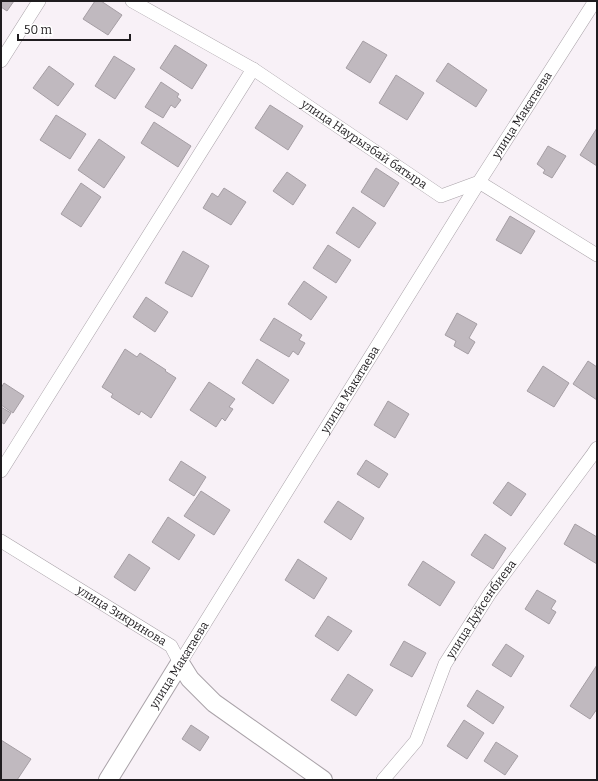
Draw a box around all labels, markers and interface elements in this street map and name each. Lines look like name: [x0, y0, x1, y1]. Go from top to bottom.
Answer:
scale bar: [18, 16, 130, 42]
text: 50 m: [24, 23, 53, 37]
street label: улица Макатаева: [489, 69, 555, 162]
street label: улица Наурызбай батыра: [298, 96, 430, 192]
street label: улица Макатаева: [317, 343, 383, 437]
street label: улица Дуйсенбиева: [443, 557, 519, 662]
street label: улица Зикринова: [74, 582, 170, 649]
street label: улица Макатаева: [146, 619, 212, 712]

